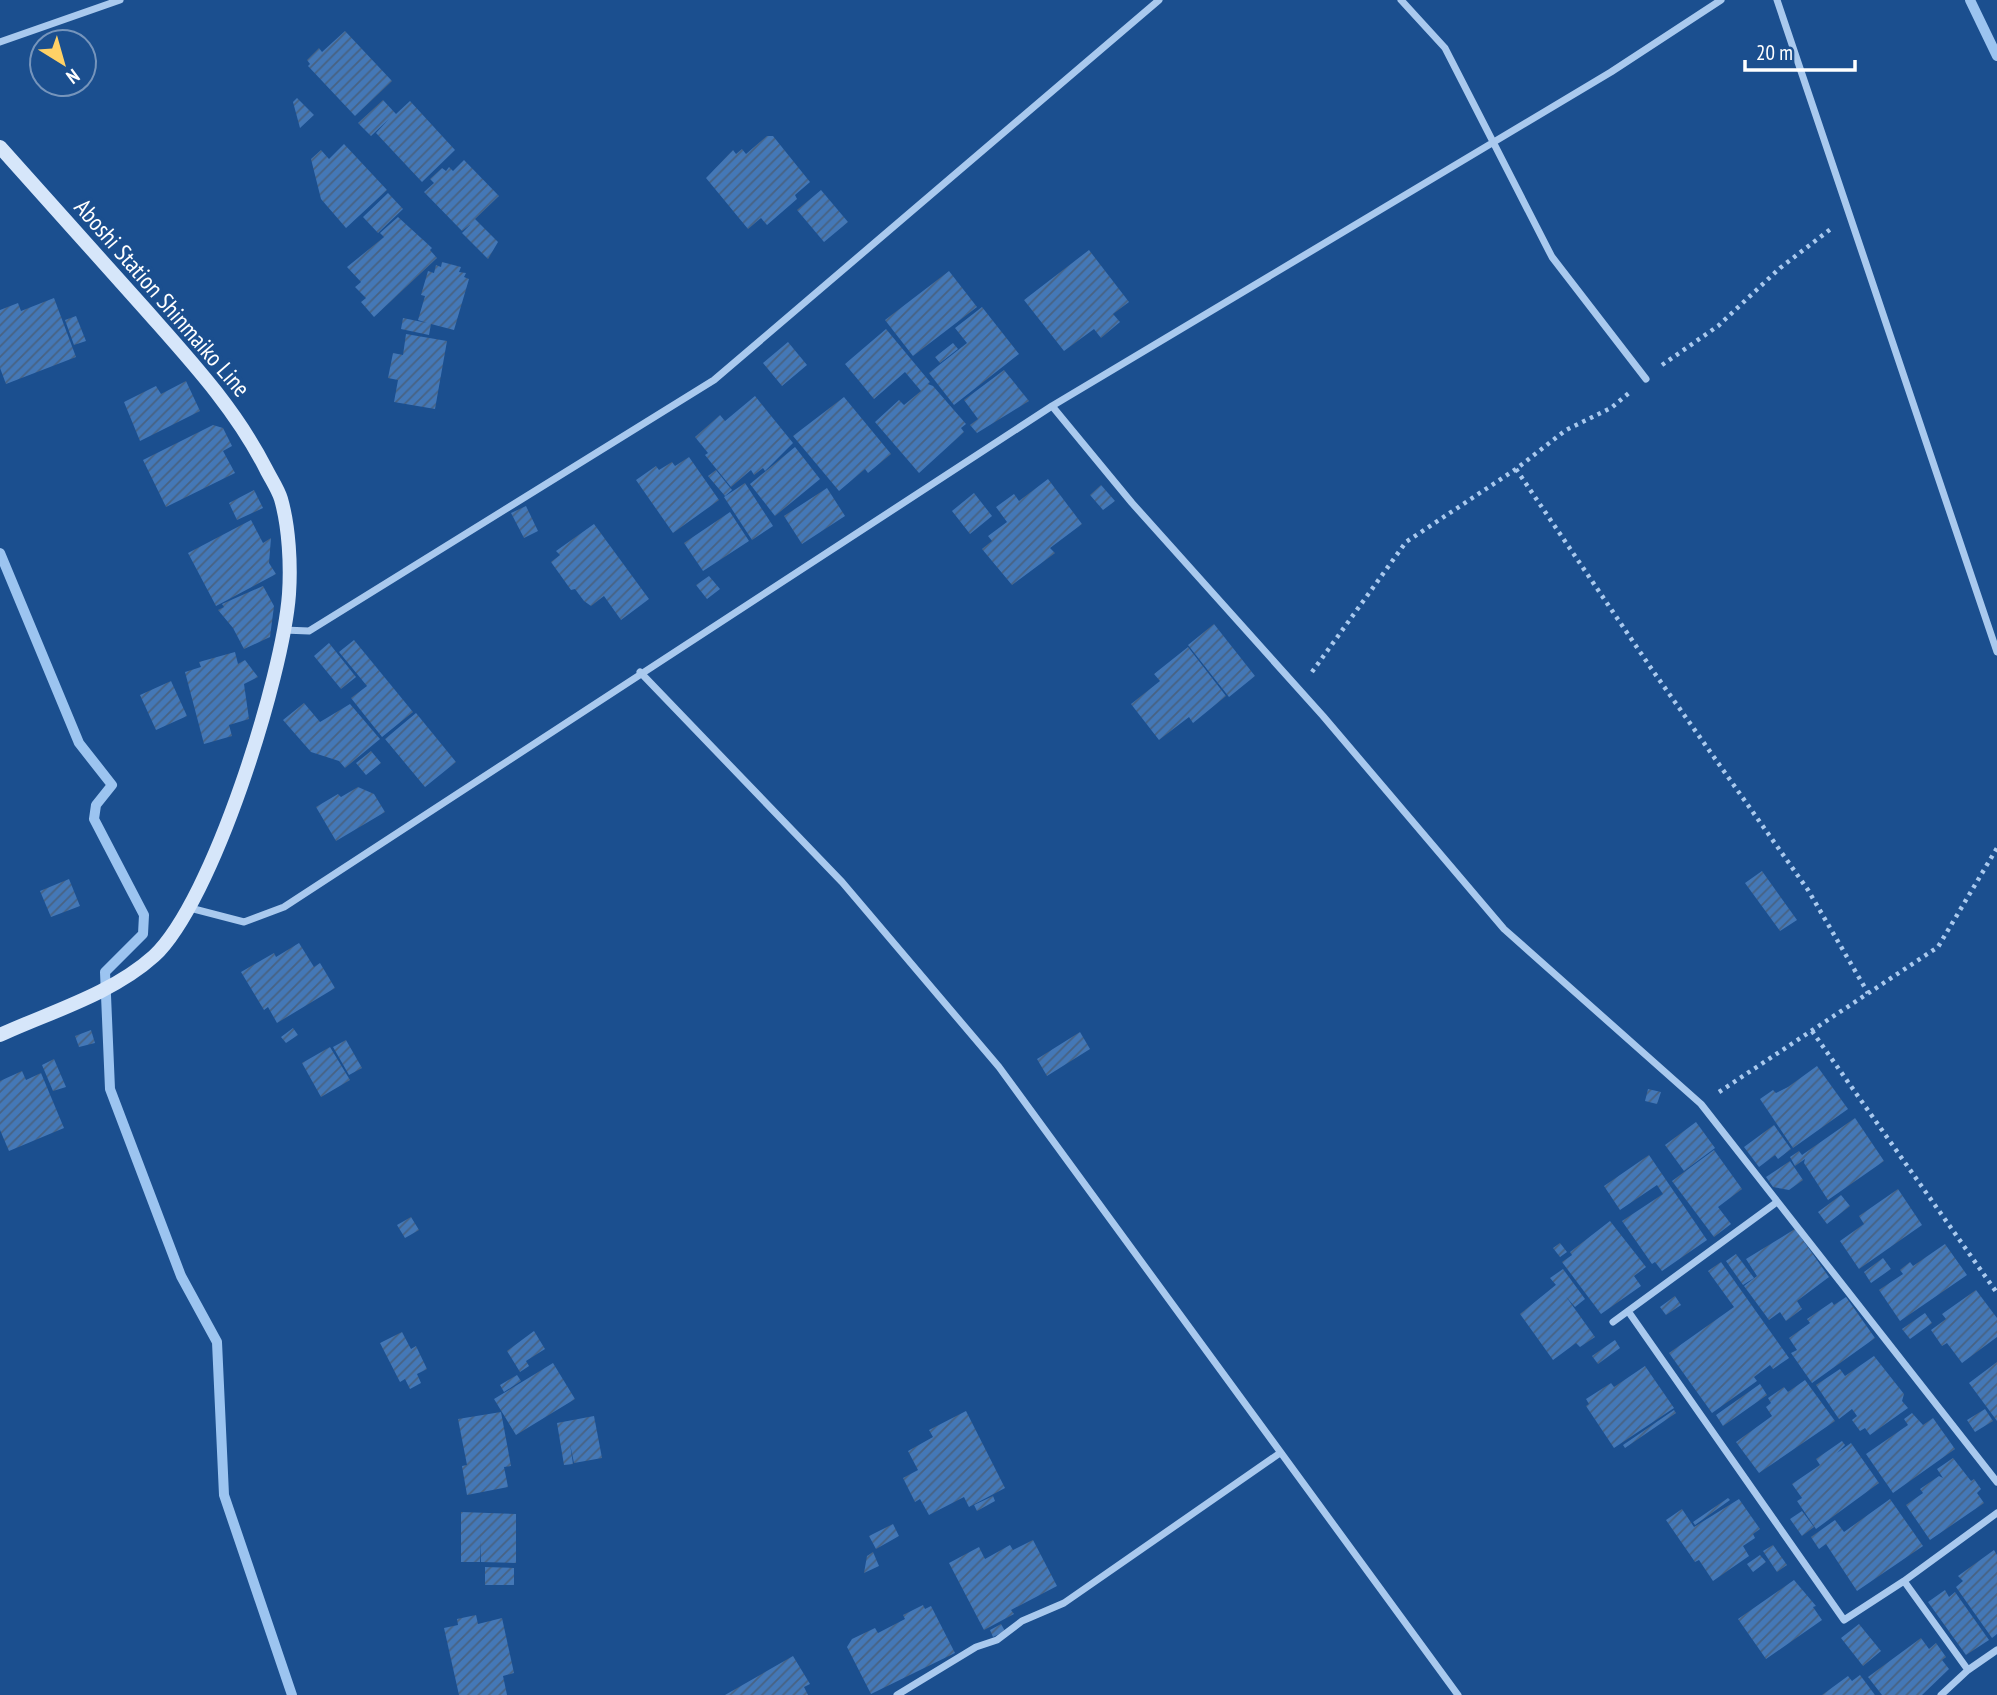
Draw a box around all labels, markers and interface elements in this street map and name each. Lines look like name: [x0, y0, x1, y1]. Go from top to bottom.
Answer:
north arrow: [28, 28, 98, 98]
scale bar: [1745, 28, 1855, 72]
text: 20 m: [1756, 39, 1793, 66]
text: N: [62, 64, 85, 89]
street label: Aboshi Station Shinmaiko Line: [68, 192, 257, 403]

